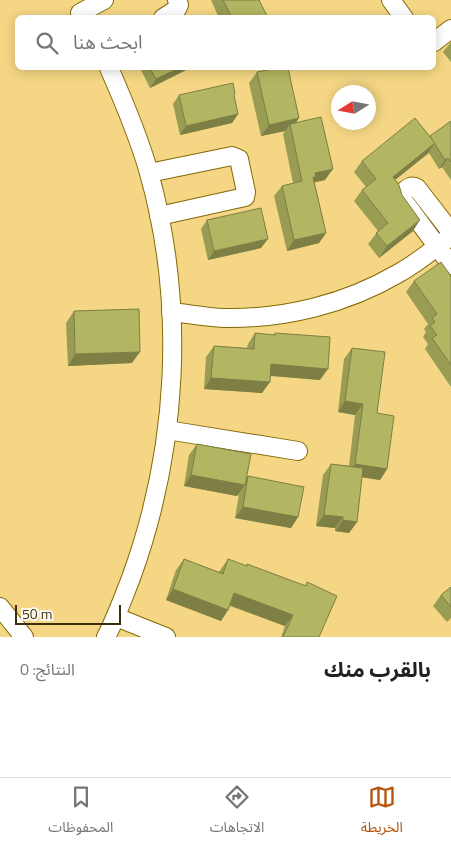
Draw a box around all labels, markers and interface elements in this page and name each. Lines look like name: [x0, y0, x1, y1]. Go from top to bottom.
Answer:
search box: [15, 15, 436, 70]
text: ابحث هنا: [73, 27, 143, 56]
icon: search: [33, 29, 61, 57]
north arrow: [331, 85, 376, 130]
scale bar: [15, 602, 121, 625]
text: 50 m: [22, 603, 52, 624]
text: بالقرب منك: [324, 653, 431, 685]
text: النتائج: 0: [20, 657, 75, 681]
tab: المحفوظات: [48, 783, 113, 842]
tab: الاتجاهات: [210, 783, 264, 842]
tab: الخريطة: [361, 783, 403, 842]

